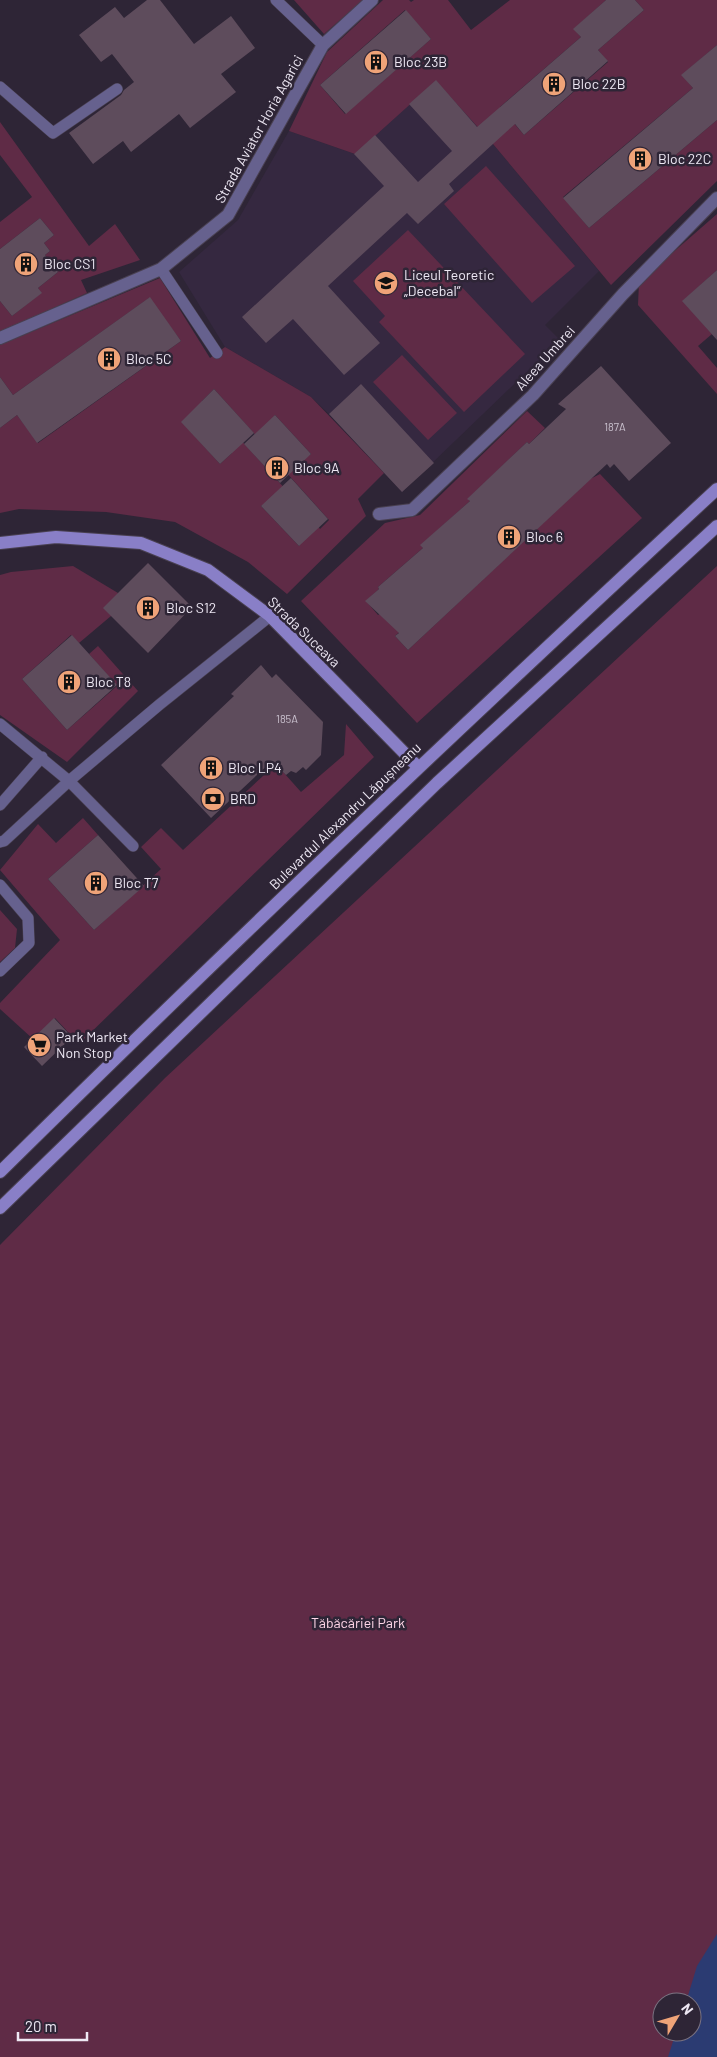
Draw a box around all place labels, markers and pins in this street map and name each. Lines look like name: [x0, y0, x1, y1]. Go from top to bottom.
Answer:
building icon: Bloc 23B: [363, 49, 389, 75]
place label: Bloc 23B: [394, 53, 447, 70]
building icon: Bloc 22B: [541, 71, 567, 97]
place label: Bloc 22B: [572, 75, 626, 92]
building icon: Bloc 22C: [627, 146, 653, 172]
place label: Bloc 22C: [658, 150, 711, 167]
building icon: Bloc CS1: [13, 251, 39, 277]
place label: Bloc CS1: [44, 255, 95, 272]
place label: Liceul Teoretic „Decebal”: [404, 266, 494, 299]
school or university icon: Liceul Teoretic „Decebal”: [373, 270, 399, 296]
building icon: Bloc 5C: [96, 346, 122, 372]
place label: Bloc 5C: [126, 350, 171, 367]
building icon: Bloc 9A: [264, 455, 290, 481]
place label: Bloc 9A: [294, 459, 340, 476]
building icon: Bloc 6: [496, 524, 522, 550]
place label: Bloc 6: [526, 528, 563, 545]
building icon: Bloc S12: [135, 595, 161, 621]
place label: Bloc S12: [166, 599, 216, 616]
building icon: Bloc T8: [56, 669, 82, 695]
place label: Bloc T8: [86, 673, 131, 690]
building icon: Bloc LP4: [198, 755, 224, 781]
place label: Bloc LP4: [228, 759, 282, 776]
bank icon: BRD: [200, 786, 226, 812]
place label: BRD: [230, 790, 256, 807]
building icon: Bloc T7: [83, 870, 109, 896]
place label: Bloc T7: [114, 874, 159, 891]
place label: Park Market Non Stop: [56, 1028, 128, 1061]
supermarket icon: Park Market Non Stop: [26, 1032, 52, 1058]

